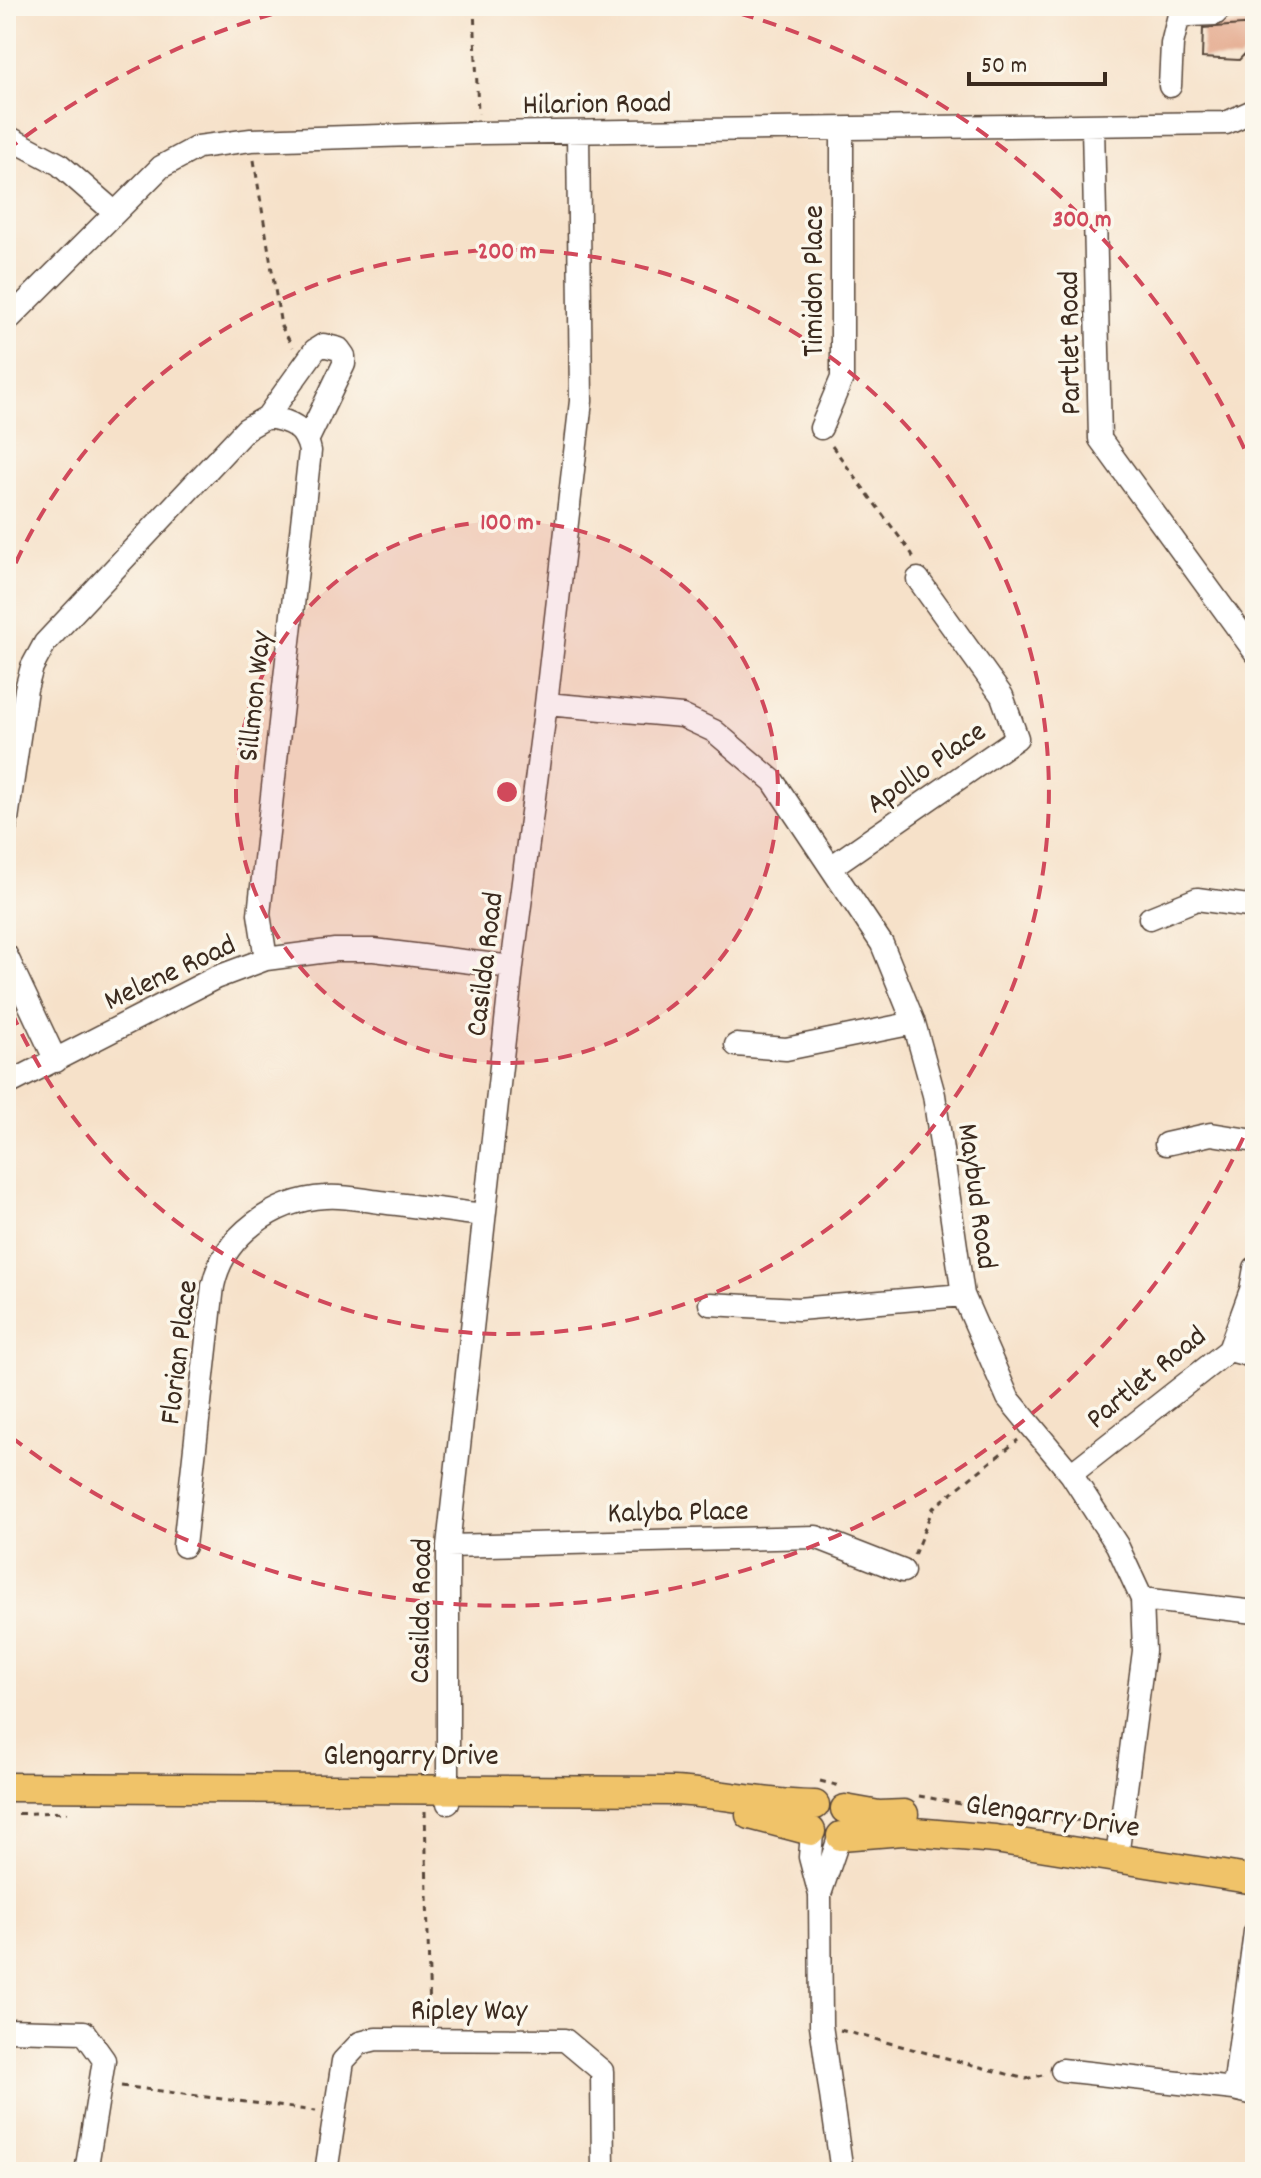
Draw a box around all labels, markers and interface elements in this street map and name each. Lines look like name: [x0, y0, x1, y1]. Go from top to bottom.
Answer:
scale bar: [969, 36, 1105, 86]
text: 50 m: [981, 50, 1027, 84]
street label: Hilarion Road: [522, 84, 672, 129]
text: 300 m: [1053, 204, 1111, 238]
street label: Timidon Place: [795, 205, 838, 357]
text: 200 m: [478, 236, 536, 270]
street label: Partlet Road: [1050, 270, 1095, 415]
text: 100 m: [480, 507, 534, 541]
street label: Sillmon Way: [229, 628, 286, 764]
street label: Apollo Place: [859, 712, 996, 827]
centre of rings: [493, 778, 521, 806]
street label: Casilda Road: [457, 890, 518, 1039]
street label: Melene Road: [98, 926, 244, 1024]
street label: Maybud Road: [943, 1121, 1006, 1272]
street label: Florian Place: [151, 1278, 212, 1427]
street label: Partlet Road: [1078, 1317, 1217, 1442]
street label: Kalyba Place: [607, 1492, 749, 1537]
street label: Casilda Road: [401, 1538, 446, 1684]
street label: Glengarry Drive: [323, 1737, 499, 1780]
street label: Glengarry Drive: [962, 1785, 1142, 1852]
street label: Ripley Way: [411, 1992, 528, 2035]

